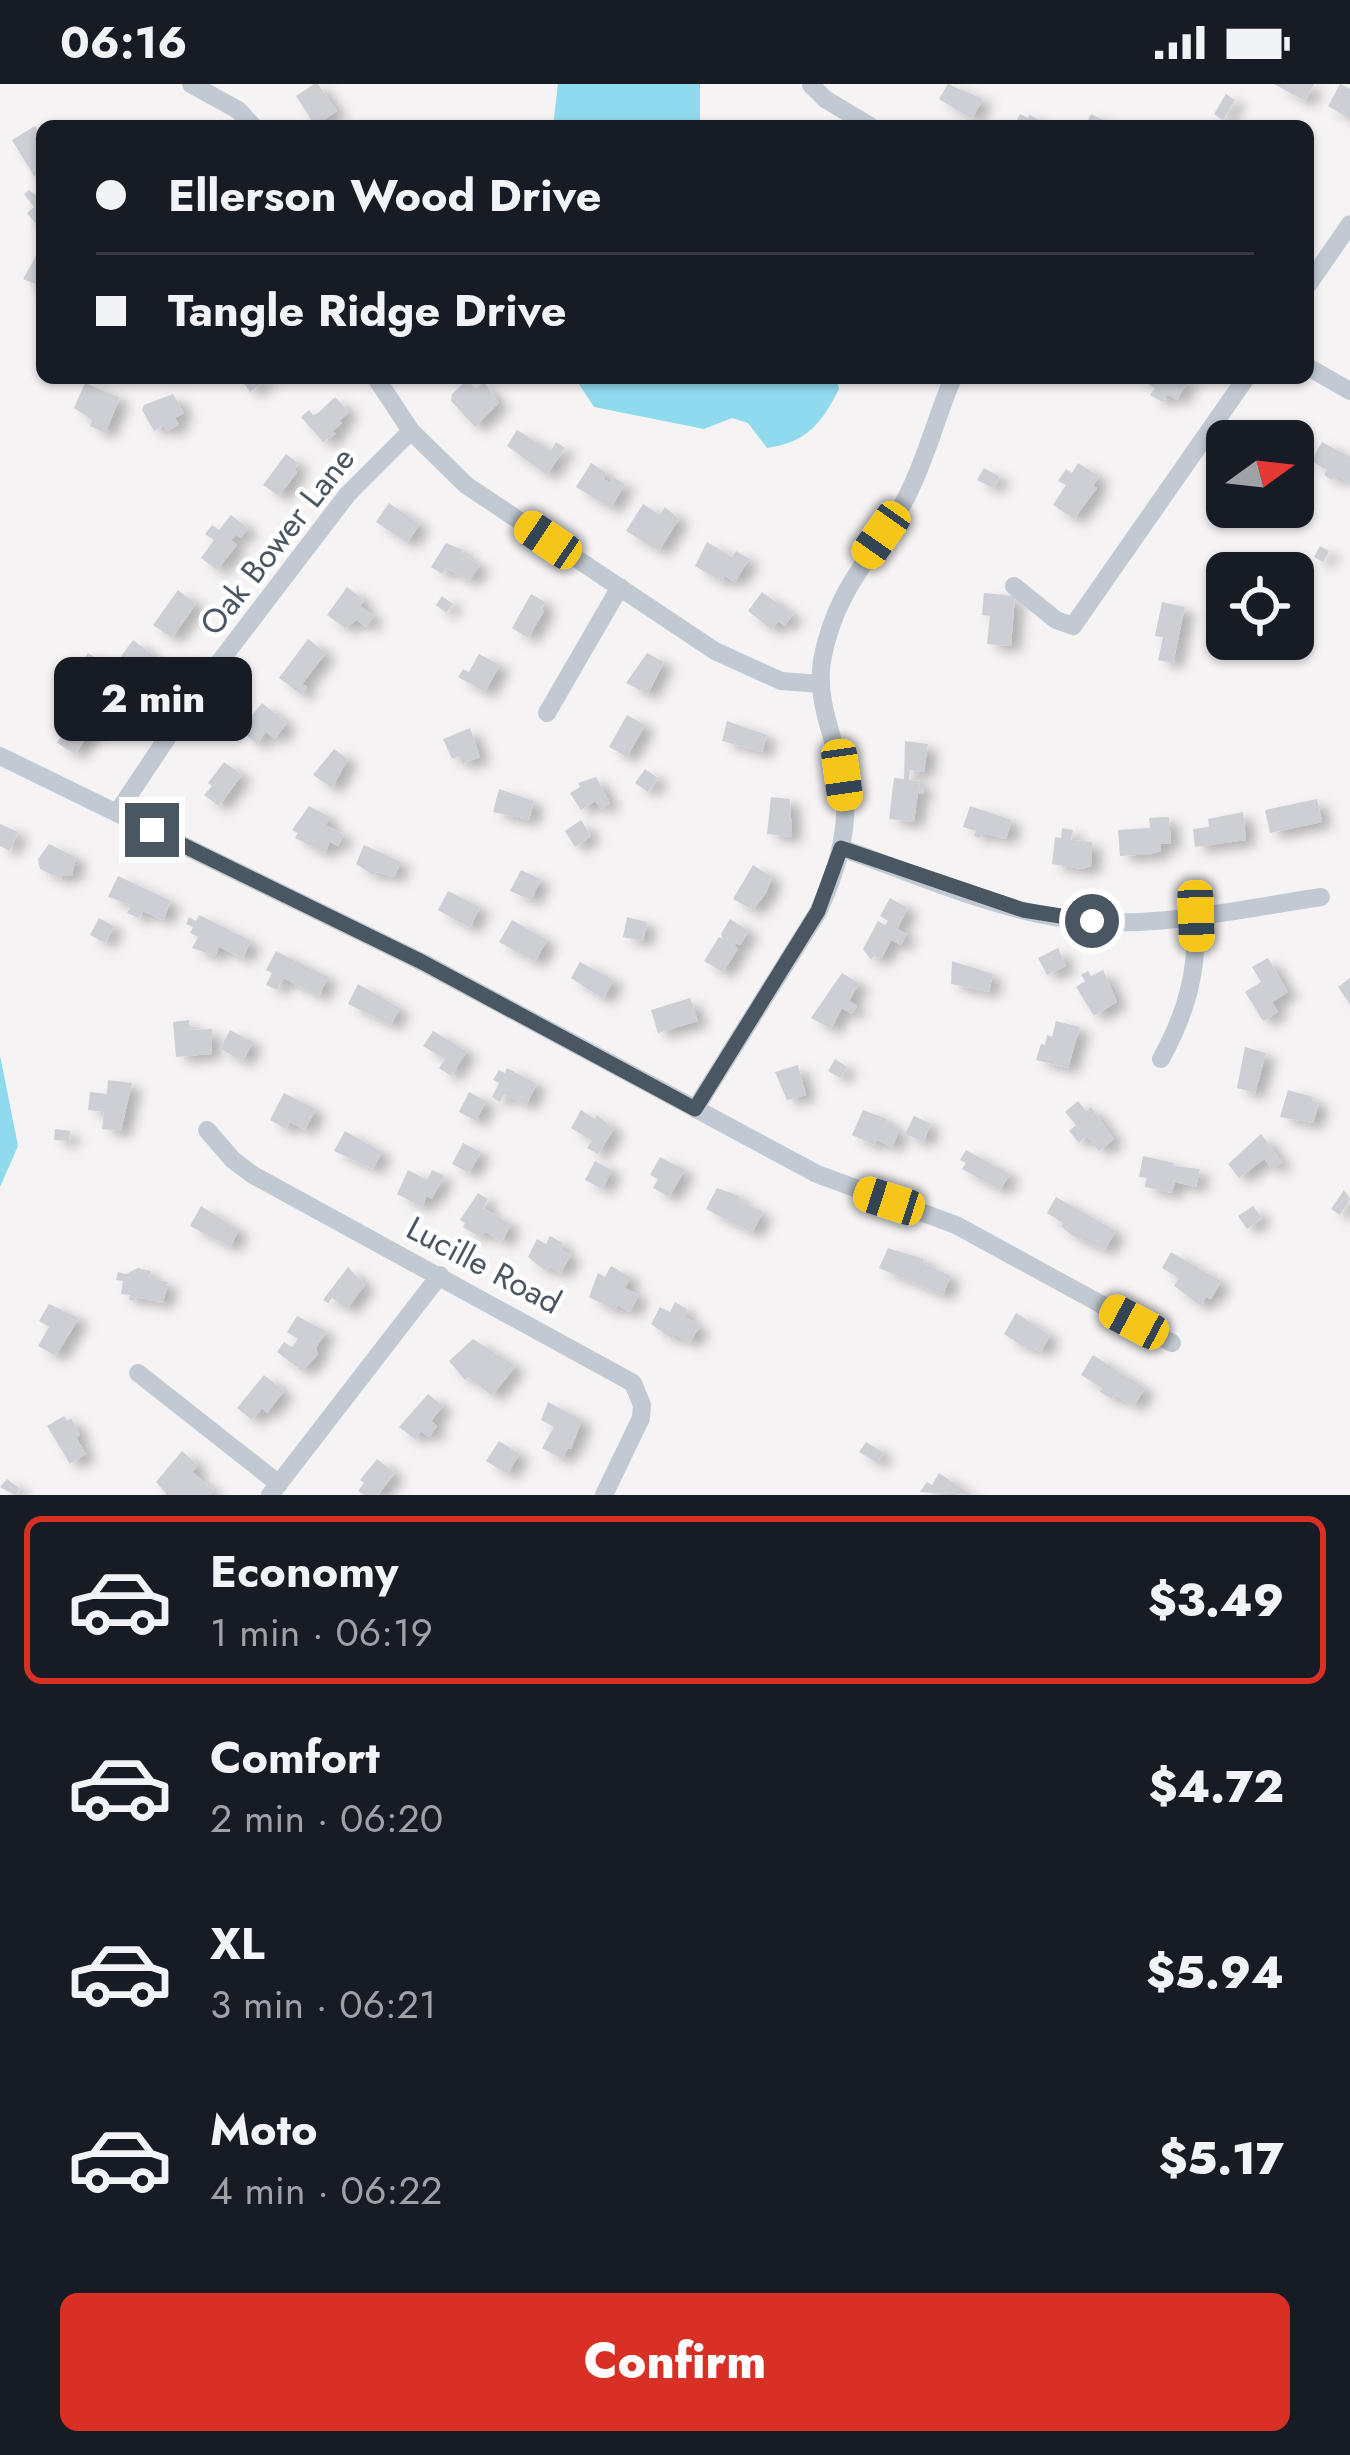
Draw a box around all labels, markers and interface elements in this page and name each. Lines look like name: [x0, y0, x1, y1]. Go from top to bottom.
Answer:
text: 06:16: [60, 10, 187, 75]
text: Ellerson Wood Drive: [168, 163, 602, 228]
text: Tangle Ridge Drive: [168, 278, 567, 343]
north arrow: [1206, 420, 1314, 528]
map controls: [1206, 420, 1314, 660]
street label: Oak Bower Lane: [188, 437, 366, 645]
car: [846, 495, 916, 575]
car: [508, 505, 588, 575]
button: locate: [1206, 552, 1314, 660]
callout: 2 min: [53, 656, 251, 740]
text: 2 min: [101, 670, 205, 727]
car: [819, 737, 865, 813]
route end: [125, 803, 179, 857]
car: [1177, 879, 1215, 953]
route start: [1065, 894, 1119, 948]
car: [849, 1173, 929, 1229]
street label: Lucille Road: [398, 1205, 570, 1325]
car: [1094, 1289, 1174, 1355]
text: Economy: [210, 1539, 398, 1604]
icon: car: [66, 1546, 174, 1654]
text: $3.49: [1148, 1568, 1284, 1633]
text: 1 min · 06:19: [210, 1604, 433, 1661]
text: Comfort: [210, 1725, 380, 1790]
icon: car: [66, 1732, 174, 1840]
text: $4.72: [1149, 1754, 1284, 1819]
text: 2 min · 06:20: [210, 1790, 443, 1847]
text: XL: [210, 1911, 265, 1976]
icon: car: [66, 1918, 174, 2026]
text: $5.94: [1146, 1940, 1284, 2005]
text: 3 min · 06:21: [210, 1976, 436, 2033]
text: Moto: [210, 2097, 318, 2162]
icon: car: [66, 2104, 174, 2212]
text: $5.17: [1159, 2126, 1284, 2191]
text: 4 min · 06:22: [210, 2162, 443, 2219]
button: Confirm: [60, 2293, 1290, 2431]

